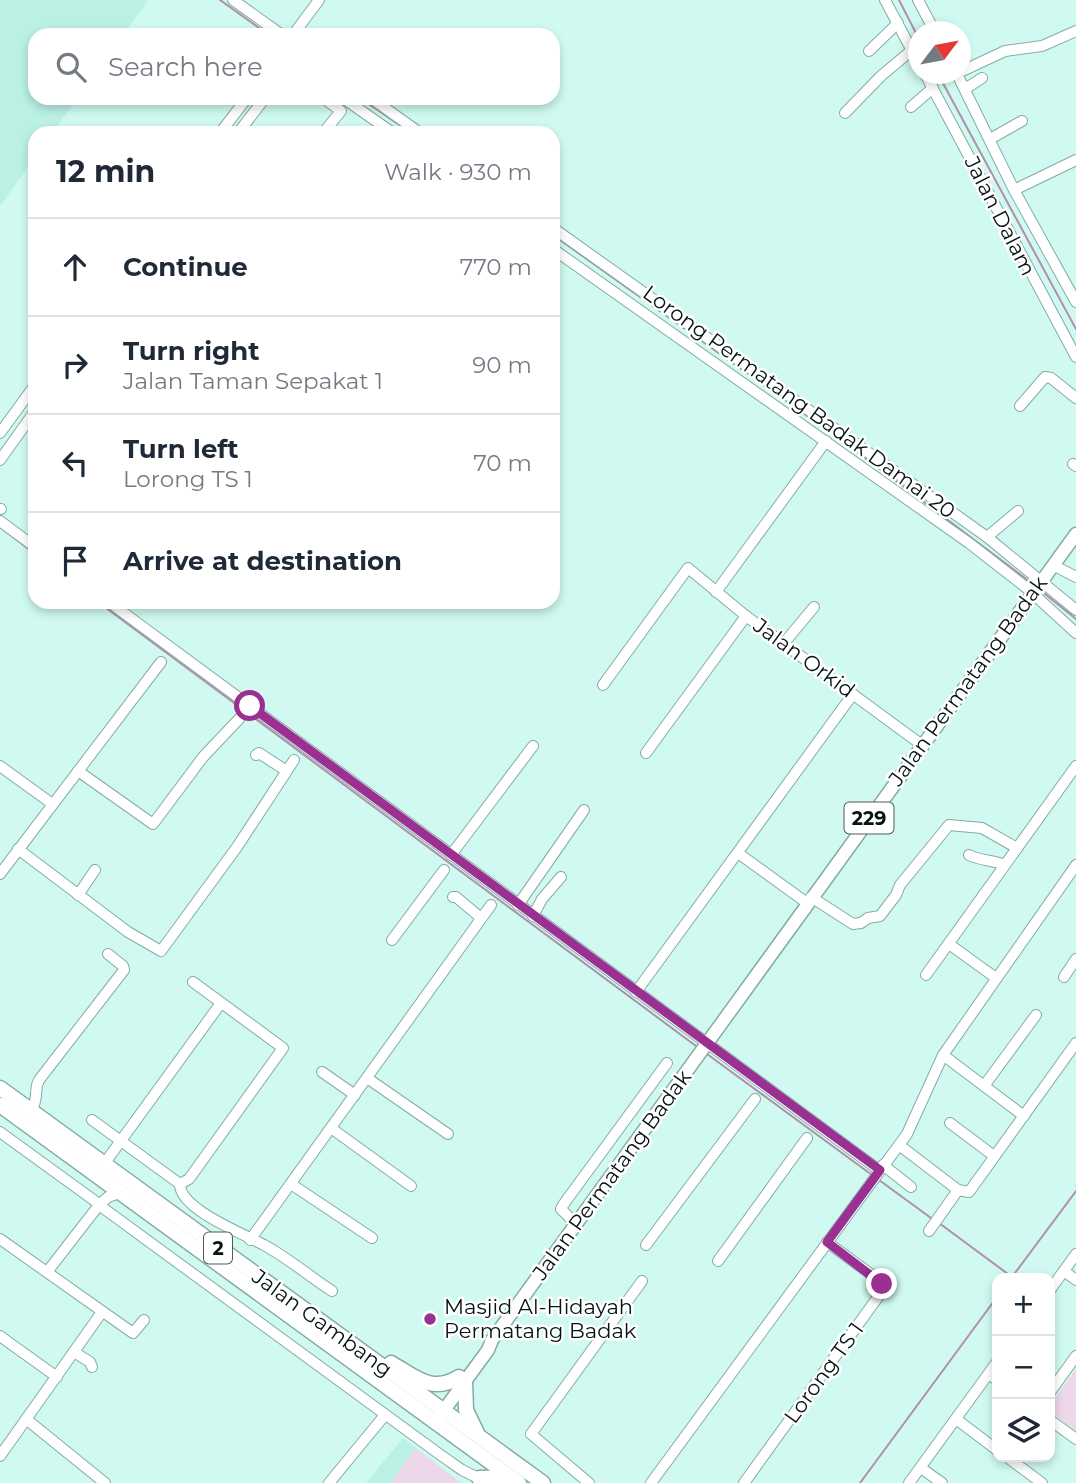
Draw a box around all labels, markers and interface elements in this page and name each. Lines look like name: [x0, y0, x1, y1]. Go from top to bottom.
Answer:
north arrow: [908, 21, 971, 84]
search box: [28, 28, 560, 105]
icon: search: [52, 48, 90, 86]
text: Search here: [108, 51, 263, 83]
street label: Jalan Dalam: [959, 151, 1041, 280]
text: 12 min: [56, 153, 155, 190]
text: Walk · 930 m: [384, 158, 532, 186]
icon: ahead: [56, 248, 94, 286]
text: Continue: [123, 251, 248, 283]
text: 770 m: [460, 253, 532, 281]
street label: Lorong Permatang Badak Damai 20: [638, 280, 960, 523]
text: Turn right: [123, 335, 259, 367]
icon: right: [56, 346, 94, 384]
text: 90 m: [472, 351, 532, 379]
text: Jalan Taman Sepakat 1: [123, 367, 383, 395]
text: Turn left: [123, 433, 239, 465]
icon: left: [56, 444, 94, 482]
text: 70 m: [473, 449, 532, 477]
text: Lorong TS 1: [123, 465, 253, 493]
icon: arrive: [56, 542, 94, 580]
text: Arrive at destination: [123, 545, 402, 577]
street label: Jalan Permatang Badak: [883, 571, 1052, 791]
street label: Jalan Orkid: [748, 612, 860, 703]
route start: [234, 690, 265, 721]
road number: 229: [844, 803, 894, 834]
street label: Jalan Permatang Badak: [527, 1065, 696, 1285]
road number: 2: [204, 1232, 232, 1264]
street label: Jalan Gambang: [247, 1263, 397, 1382]
route end: [866, 1268, 897, 1299]
map controls: [992, 1273, 1055, 1462]
button: +: [992, 1273, 1055, 1336]
place label: Masjid Al-Hidayah Permatang Badak: [444, 1294, 637, 1343]
marker: Masjid Al-Hidayah Permatang Badak: [422, 1311, 438, 1327]
street label: Lorong TS 1: [779, 1317, 869, 1428]
button: −: [992, 1336, 1055, 1399]
button: layers: [992, 1399, 1055, 1462]

